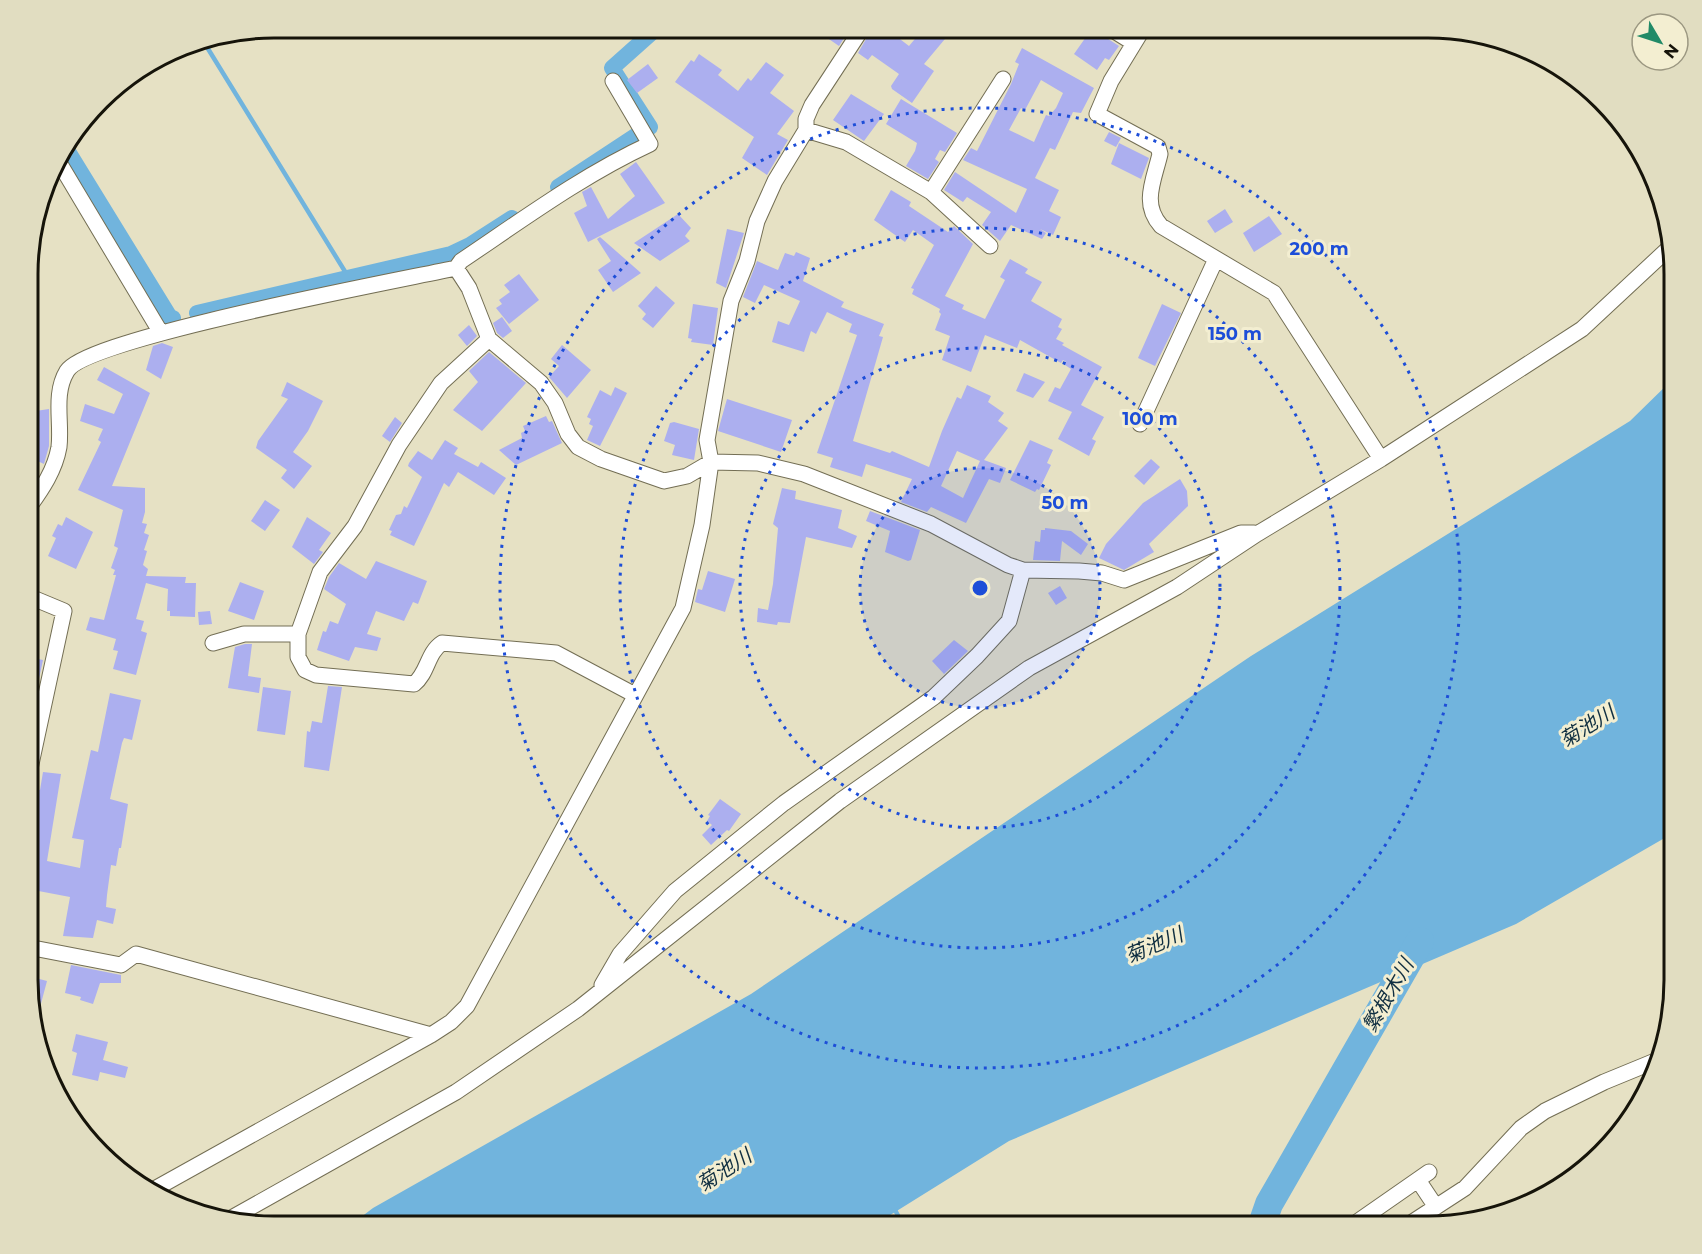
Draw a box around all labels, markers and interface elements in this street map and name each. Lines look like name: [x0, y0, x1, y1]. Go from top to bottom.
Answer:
north arrow: [1630, 12, 1690, 72]
text: N: [1660, 40, 1683, 62]
text: 200 m: [1289, 238, 1349, 260]
text: 150 m: [1208, 323, 1262, 345]
text: 100 m: [1122, 408, 1178, 430]
text: 50 m: [1042, 492, 1088, 514]
centre of rings: [970, 578, 990, 598]
water label: 菊池川: [1555, 699, 1620, 752]
water label: 菊池川: [1122, 921, 1188, 968]
water label: 繁根木川: [1358, 953, 1419, 1036]
water label: 菊池川: [692, 1143, 757, 1196]

